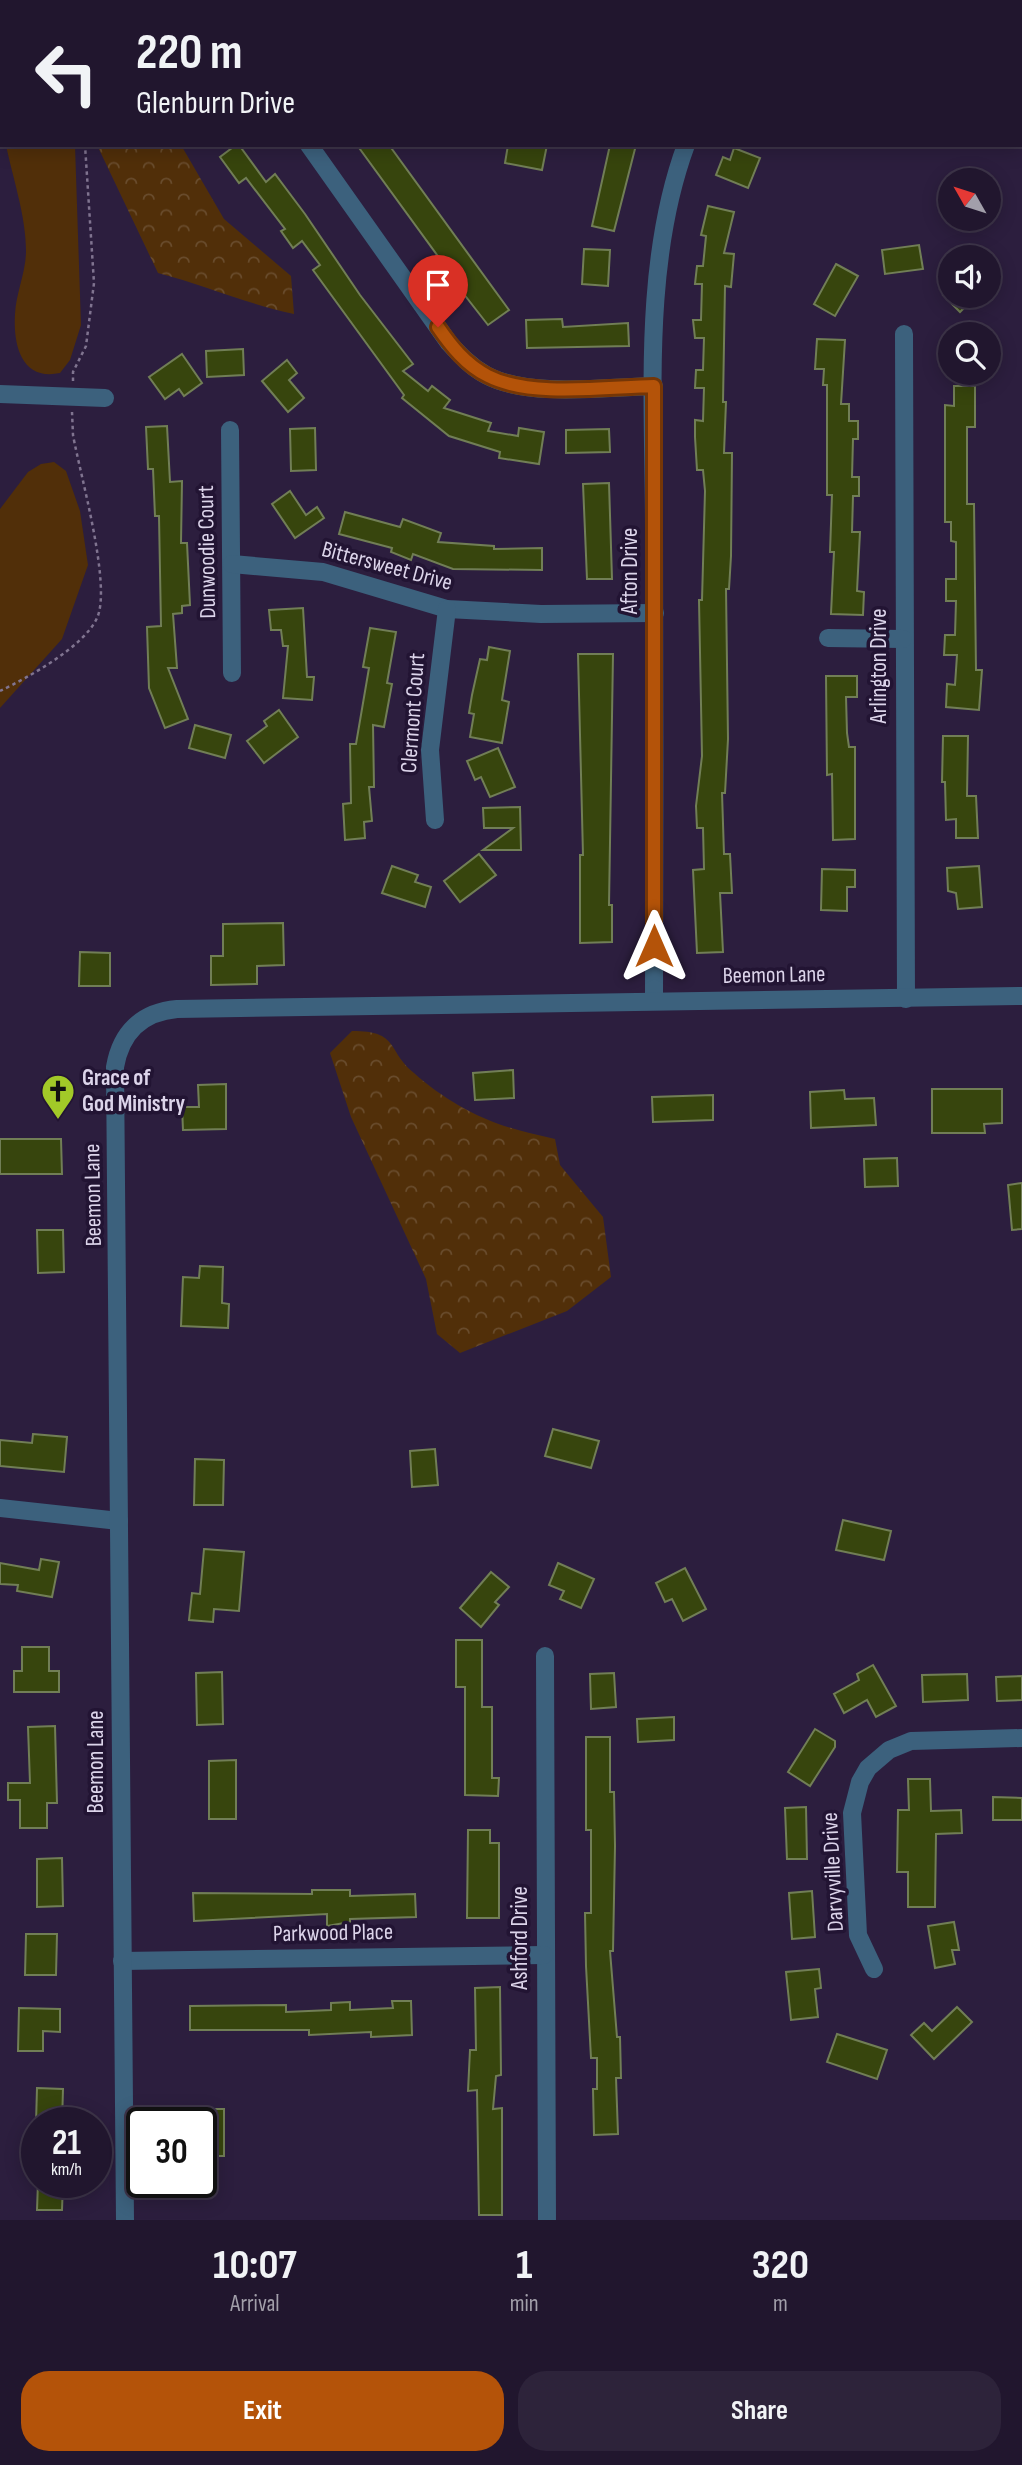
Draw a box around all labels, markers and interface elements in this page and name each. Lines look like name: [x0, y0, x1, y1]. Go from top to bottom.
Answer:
text: 220 m: [136, 24, 242, 83]
icon: left: [21, 28, 112, 119]
text: Glenburn Drive: [136, 84, 295, 123]
north arrow: [938, 168, 1001, 231]
map controls: [938, 168, 1001, 385]
button: sound: [938, 245, 1001, 308]
pin: [408, 255, 468, 327]
icon: arrive: [419, 266, 457, 304]
button: search: [938, 322, 1001, 385]
street label: Dunwoodie Court: [192, 485, 222, 619]
street label: Afton Drive: [616, 528, 644, 615]
street label: Bittersweet Drive: [319, 535, 455, 597]
street label: Arlington Drive: [865, 609, 893, 724]
street label: Clermont Court: [395, 652, 431, 774]
position arrow: [617, 909, 691, 983]
street label: Beemon Lane: [722, 960, 826, 990]
place label: Grace of God Ministry: [82, 1064, 186, 1118]
church icon: Grace of God Ministry: [39, 1072, 77, 1121]
street label: Beemon Lane: [78, 1143, 108, 1247]
street label: Beemon Lane: [82, 1711, 110, 1814]
street label: Darvyville Drive: [816, 1812, 850, 1932]
street label: Ashford Drive: [506, 1886, 534, 1991]
street label: Parkwood Place: [273, 1918, 393, 1948]
speed limit sign: 30: [126, 2107, 217, 2198]
text: 21: [52, 2122, 81, 2165]
text: km/h: [51, 2159, 82, 2180]
text: 10:07: [213, 2240, 297, 2291]
text: 1: [516, 2240, 532, 2291]
text: 320: [752, 2240, 809, 2291]
text: Arrival: [230, 2290, 280, 2318]
text: min: [510, 2290, 539, 2318]
text: m: [773, 2290, 788, 2318]
button: Exit: [21, 2371, 504, 2451]
button: Share: [518, 2371, 1001, 2451]

